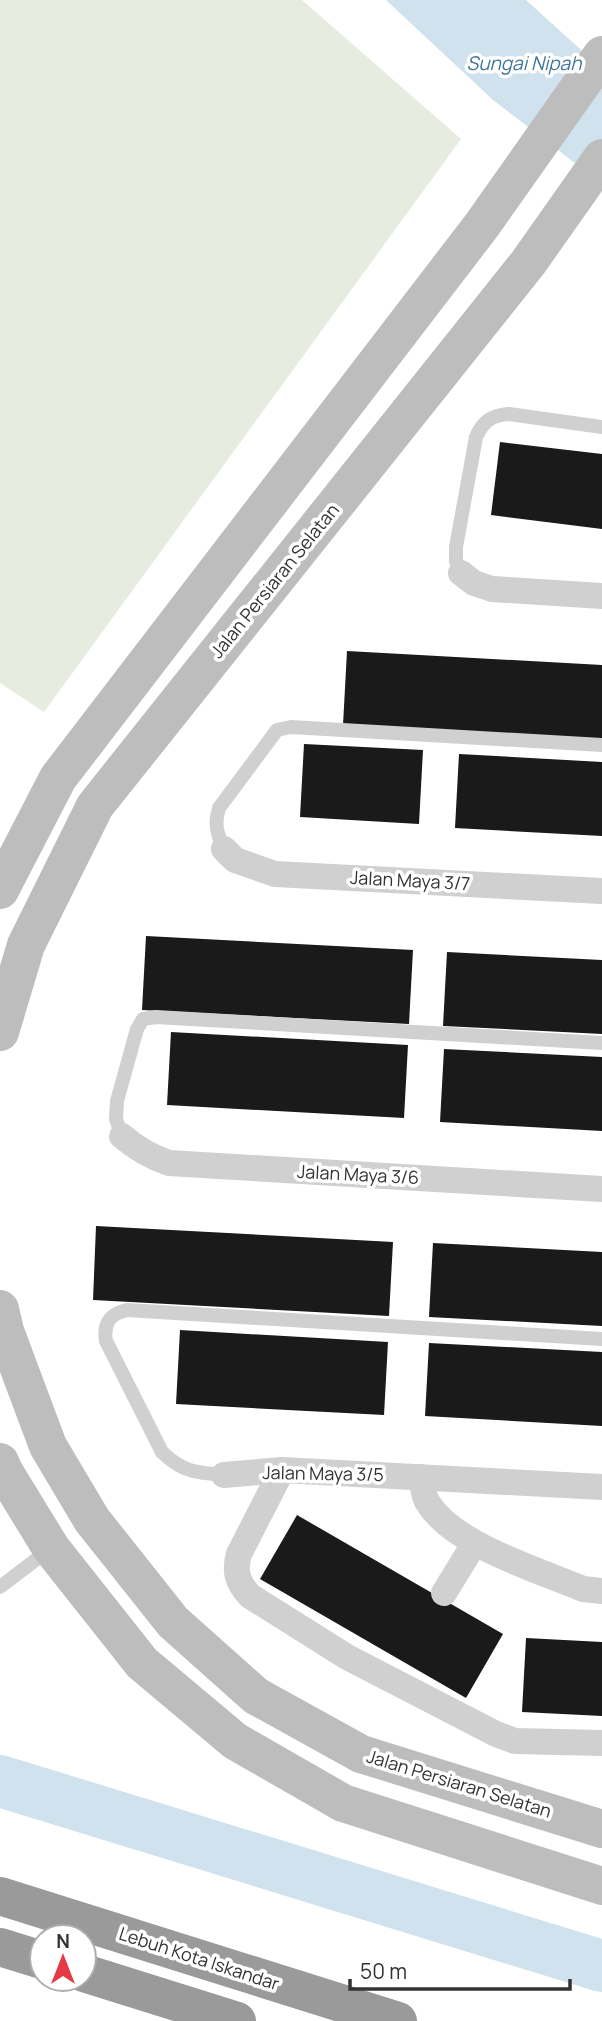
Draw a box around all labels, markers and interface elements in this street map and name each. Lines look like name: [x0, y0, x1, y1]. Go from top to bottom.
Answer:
water label: Sungai Nipah: [467, 50, 582, 76]
street label: Jalan Persiaran Selatan: [204, 498, 344, 663]
street label: Jalan Maya 3/7: [349, 865, 471, 895]
street label: Jalan Maya 3/6: [296, 1159, 420, 1189]
street label: Jalan Maya 3/5: [262, 1460, 384, 1486]
street label: Jalan Persiaran Selatan: [364, 1743, 555, 1823]
street label: Lebuh Kota Iskandar: [116, 1921, 283, 1995]
north arrow: [28, 1923, 98, 1993]
text: N: [56, 1928, 70, 1954]
scale bar: [350, 1948, 570, 1992]
text: 50 m: [360, 1957, 407, 1985]

